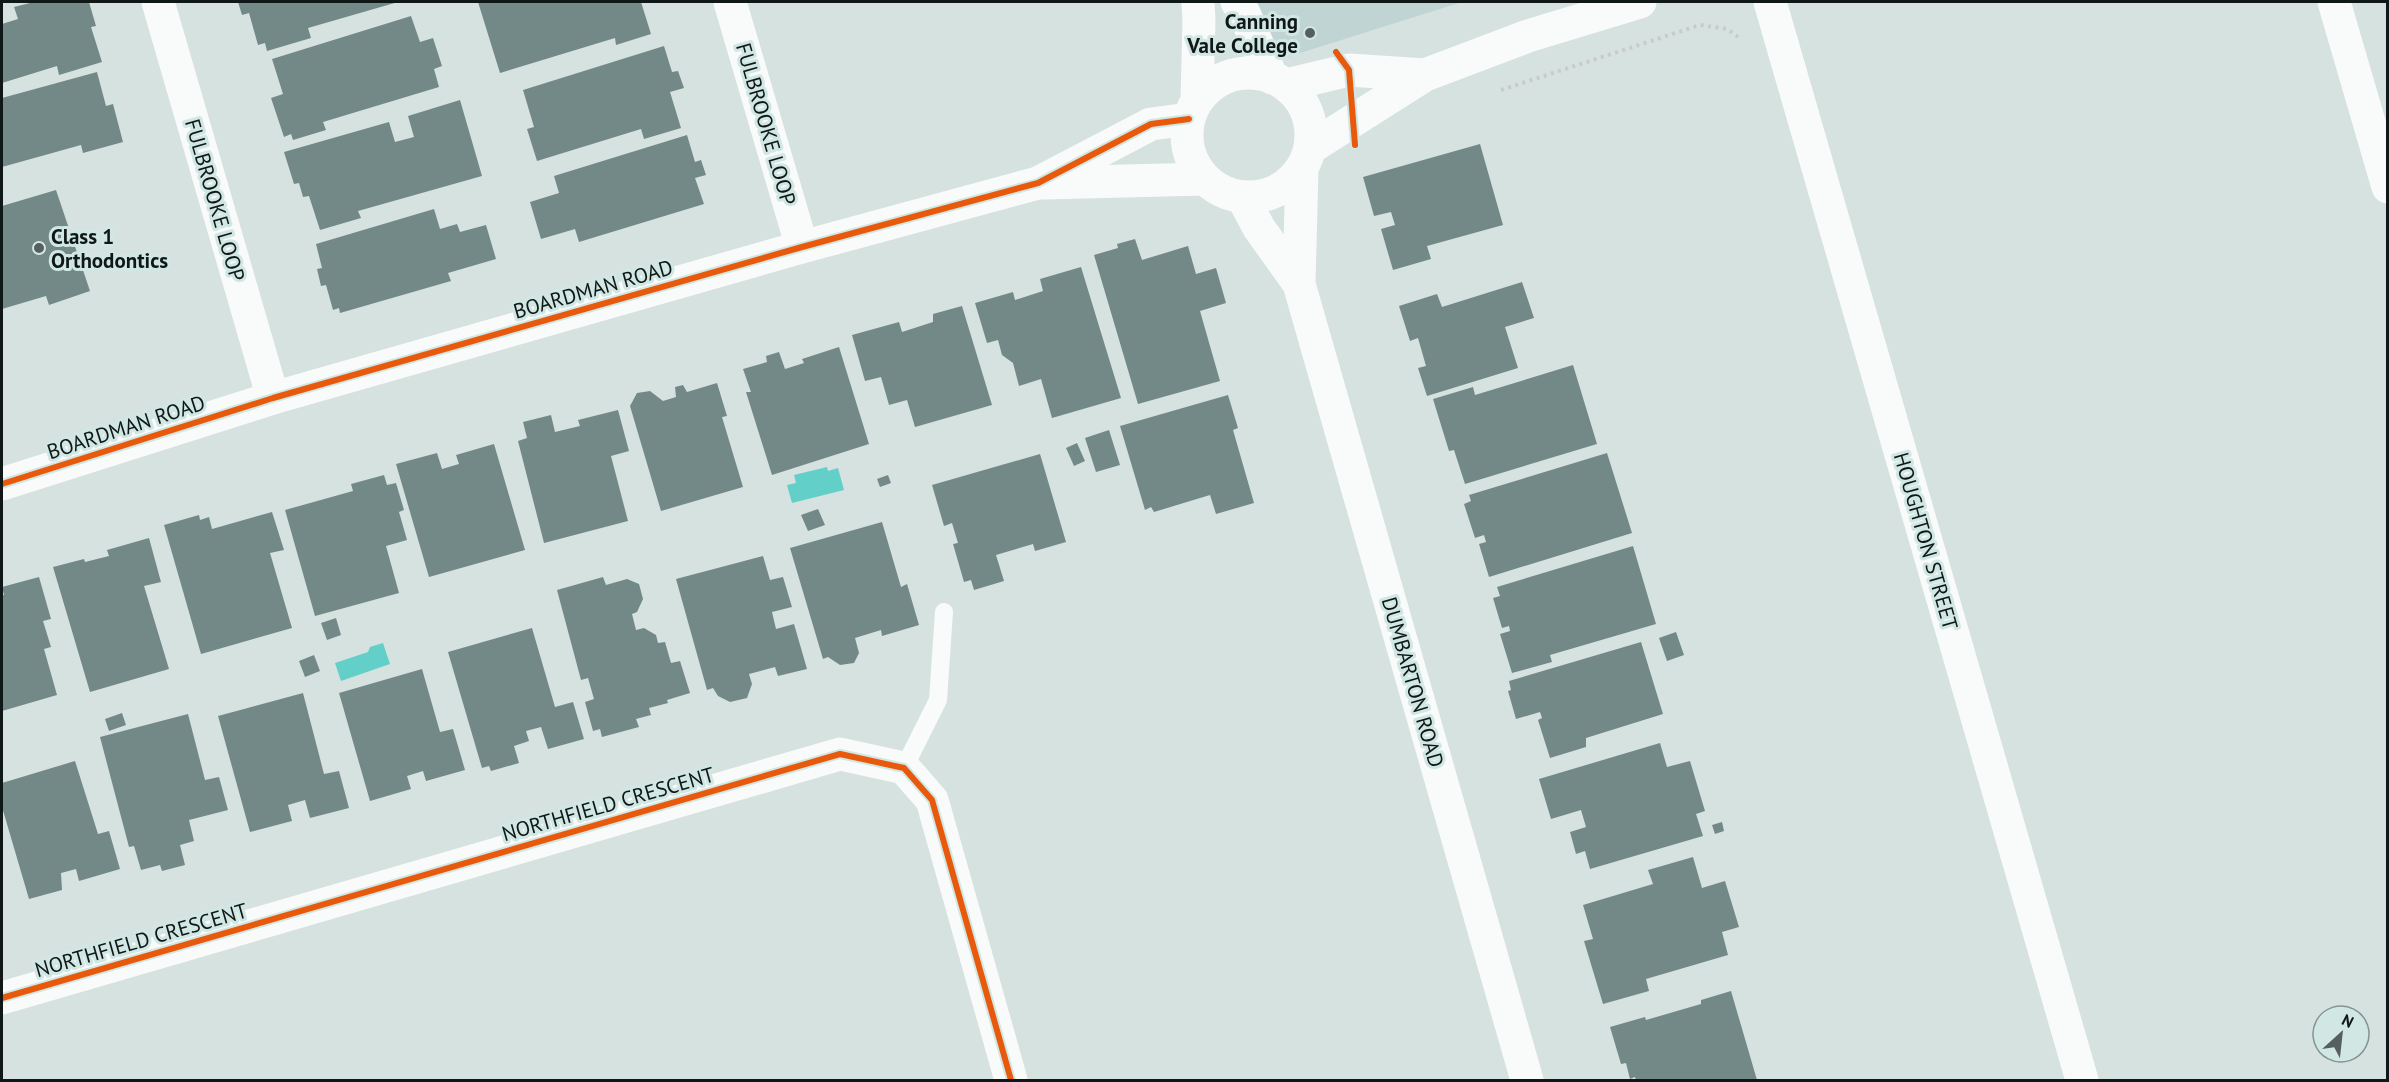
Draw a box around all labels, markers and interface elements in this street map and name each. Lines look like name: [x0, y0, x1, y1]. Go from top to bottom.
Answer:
place label: Canning Vale College: [1186, 8, 1298, 59]
marker: Canning Vale College: [1303, 26, 1317, 40]
street label: FULBROOKE LOOP: [730, 40, 802, 208]
street label: FULBROOKE LOOP: [179, 116, 251, 284]
place label: Class 1 Orthodontics: [51, 223, 168, 274]
marker: Class 1 Orthodontics: [32, 241, 46, 255]
street label: BOARDMAN ROAD: [510, 253, 676, 325]
street label: BOARDMAN ROAD: [44, 389, 208, 465]
street label: HOUGHTON STREET: [1888, 449, 1964, 633]
street label: DUMBARTON ROAD: [1376, 594, 1450, 770]
street label: NORTHFIELD CRESCENT: [499, 761, 718, 847]
street label: NORTHFIELD CRESCENT: [32, 897, 251, 983]
north arrow: [2311, 1004, 2371, 1064]
text: N: [2339, 1009, 2357, 1032]

